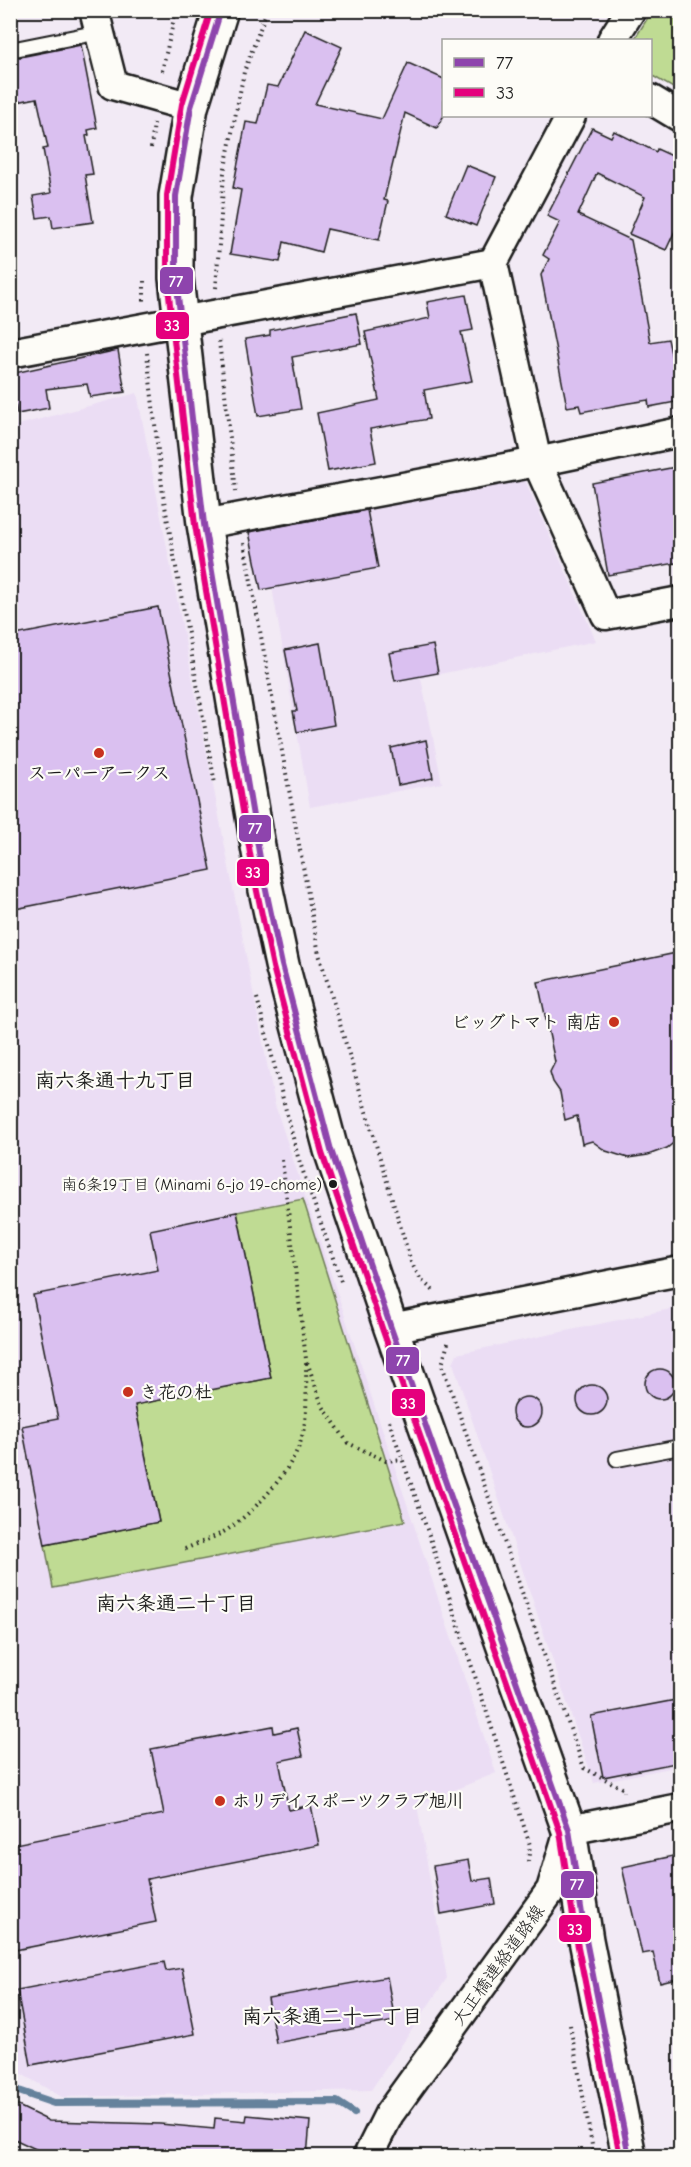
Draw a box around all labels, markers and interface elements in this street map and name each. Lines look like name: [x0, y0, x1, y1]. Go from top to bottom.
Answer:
legend: [442, 39, 652, 117]
text: 77: [496, 53, 514, 74]
text: 33: [496, 83, 514, 104]
line badge: 77: [159, 266, 194, 295]
text: 77: [169, 273, 184, 291]
line badge: 33: [155, 311, 190, 340]
text: 33: [164, 317, 180, 335]
marker: スーパーアークス: [92, 746, 106, 760]
place label: スーパーアークス: [28, 763, 170, 784]
line badge: 77: [238, 814, 272, 843]
text: 77: [248, 820, 263, 838]
line badge: 33: [236, 858, 270, 887]
text: 33: [245, 864, 261, 882]
place label: ビッグトマト 南店: [452, 1012, 602, 1033]
marker: ビッグトマト 南店: [607, 1015, 621, 1029]
district label: 南六条通十九丁目: [35, 1069, 195, 1092]
place label: 南6条19丁目 (Minami 6-jo 19-chome): [62, 1176, 322, 1194]
marker: 南6条19丁目 (Minami 6-jo 19-chome): [327, 1178, 339, 1190]
line badge: 77: [385, 1346, 420, 1375]
text: 77: [396, 1352, 411, 1370]
place label: き花の杜: [140, 1382, 212, 1403]
marker: き花の杜: [121, 1385, 135, 1399]
line badge: 33: [391, 1388, 426, 1417]
text: 33: [400, 1395, 416, 1413]
district label: 南六条通二十丁目: [96, 1592, 256, 1615]
place label: ホリデイスポーツクラブ旭川: [232, 1791, 465, 1812]
marker: ホリデイスポーツクラブ旭川: [213, 1794, 227, 1808]
line badge: 77: [560, 1870, 595, 1899]
text: 77: [570, 1876, 585, 1894]
street label: 大正橋連絡道路線: [448, 1901, 549, 2030]
line badge: 33: [558, 1914, 592, 1943]
text: 33: [567, 1921, 583, 1939]
district label: 南六条通二十一丁目: [242, 2005, 422, 2028]

